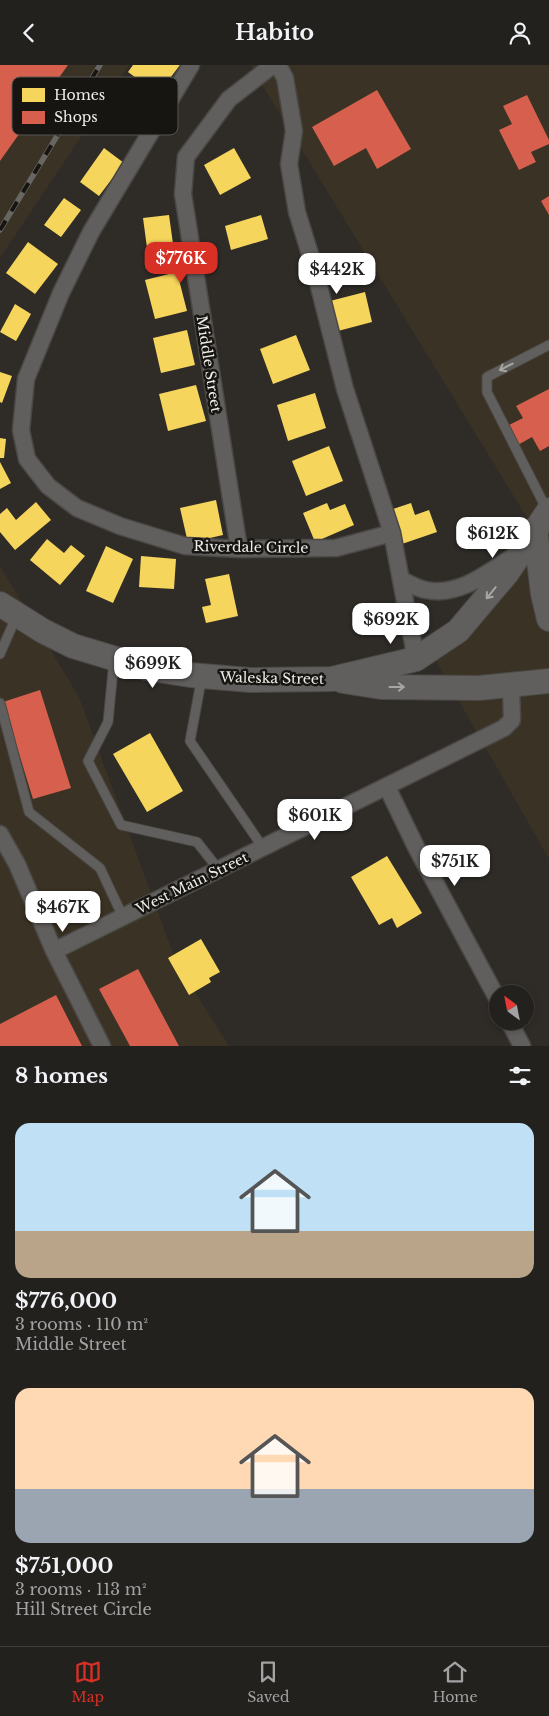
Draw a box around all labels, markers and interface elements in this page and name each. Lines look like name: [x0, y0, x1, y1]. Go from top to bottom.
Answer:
icon: back: [15, 19, 43, 47]
text: Habito: [235, 19, 314, 46]
icon: person: [506, 19, 534, 47]
legend: [12, 77, 178, 135]
text: Homes: [54, 86, 105, 104]
text: Shops: [54, 108, 98, 126]
pin: $776K: [146, 241, 216, 284]
text: $776K: [156, 248, 206, 268]
pin: $442K: [302, 253, 372, 295]
text: $442K: [309, 259, 365, 279]
street label: Middle Street: [192, 314, 226, 414]
one-way arrow: [498, 362, 513, 372]
pin: $612K: [458, 517, 528, 559]
text: $612K: [467, 523, 519, 543]
street label: Riverdale Circle: [193, 537, 309, 557]
one-way arrow: [486, 586, 497, 599]
pin: $692K: [356, 603, 426, 645]
text: $692K: [363, 609, 419, 629]
pin: $699K: [118, 647, 188, 689]
text: $699K: [125, 653, 181, 673]
street label: Waleska Street: [219, 668, 325, 688]
one-way arrow: [389, 682, 405, 692]
pin: $601K: [280, 799, 350, 841]
text: $601K: [288, 805, 342, 825]
pin: $751K: [420, 845, 490, 887]
street label: West Main Street: [132, 848, 252, 918]
text: $751K: [431, 851, 479, 871]
pin: $467K: [28, 891, 98, 933]
text: $467K: [36, 897, 90, 917]
north arrow: [489, 985, 534, 1030]
map controls: [489, 985, 534, 1030]
icon: filters: [506, 1062, 534, 1090]
text: 8 homes: [15, 1063, 108, 1089]
icon: home: [230, 1156, 320, 1246]
text: $776,000: [15, 1288, 117, 1314]
text: 3 rooms · 110 m²: [15, 1314, 148, 1334]
text: Middle Street: [15, 1334, 127, 1354]
icon: home: [230, 1421, 320, 1511]
text: $751,000: [15, 1553, 113, 1579]
text: 3 rooms · 113 m²: [15, 1579, 146, 1599]
text: Hill Street Circle: [15, 1599, 152, 1619]
tab: Map: [72, 1658, 104, 1706]
tab: Saved: [247, 1658, 289, 1706]
tab: Home: [433, 1658, 477, 1706]

